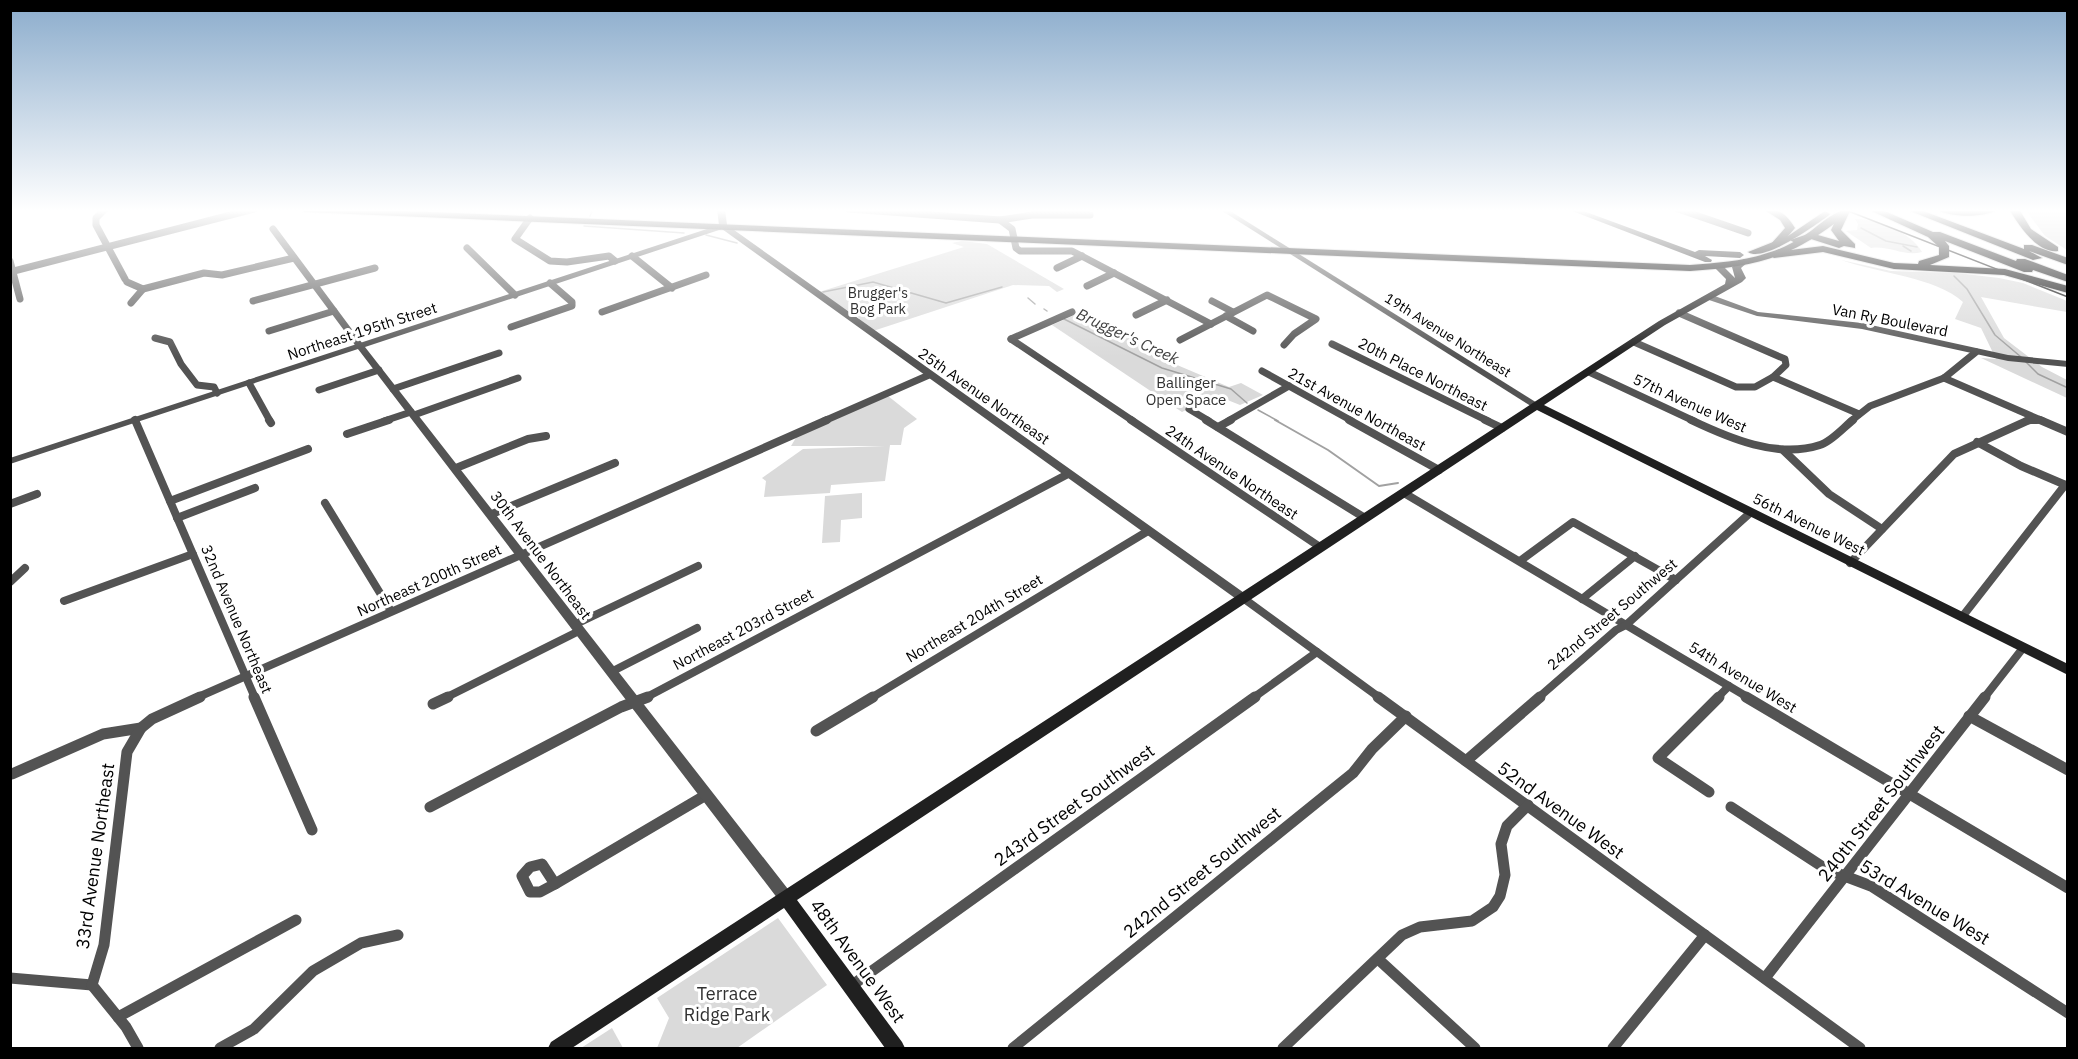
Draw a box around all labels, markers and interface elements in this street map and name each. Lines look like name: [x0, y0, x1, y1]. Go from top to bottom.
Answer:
park label: Brugger's Bog Park: [848, 284, 908, 318]
street label: 19th Avenue Northeast: [1381, 289, 1515, 381]
street label: Northeast 195th Street: [285, 298, 439, 364]
street label: Van Ry Boulevard: [1830, 299, 1950, 341]
water label: Brugger's Creek: [1074, 304, 1183, 369]
street label: 20th Place Northeast: [1355, 333, 1491, 415]
street label: 25th Avenue Northeast: [915, 343, 1053, 449]
street label: 21st Avenue Northeast: [1285, 363, 1429, 455]
street label: 57th Avenue West: [1630, 369, 1750, 437]
park label: Ballinger Open Space: [1146, 373, 1226, 409]
street label: 24th Avenue Northeast: [1162, 420, 1302, 524]
street label: 30th Avenue Northeast: [486, 487, 596, 623]
street label: 56th Avenue West: [1750, 489, 1868, 559]
street label: Northeast 200th Street: [354, 540, 504, 620]
street label: 32nd Avenue Northeast: [197, 542, 277, 696]
street label: 242nd Street Southwest: [1543, 554, 1681, 674]
street label: Northeast 204th Street: [902, 570, 1046, 666]
street label: Northeast 203rd Street: [669, 584, 817, 674]
street label: 54th Avenue West: [1685, 637, 1801, 717]
street label: 240th Street Southwest: [1813, 720, 1949, 886]
street label: 243rd Street Southwest: [989, 739, 1159, 871]
street label: 52nd Avenue West: [1493, 756, 1629, 864]
street label: 33rd Avenue Northeast: [71, 761, 119, 951]
street label: 242nd Street Southwest: [1118, 801, 1286, 943]
street label: 53rd Avenue West: [1856, 854, 1994, 950]
street label: 48th Avenue West: [805, 895, 911, 1027]
park label: Terrace Ridge Park: [684, 982, 771, 1026]

